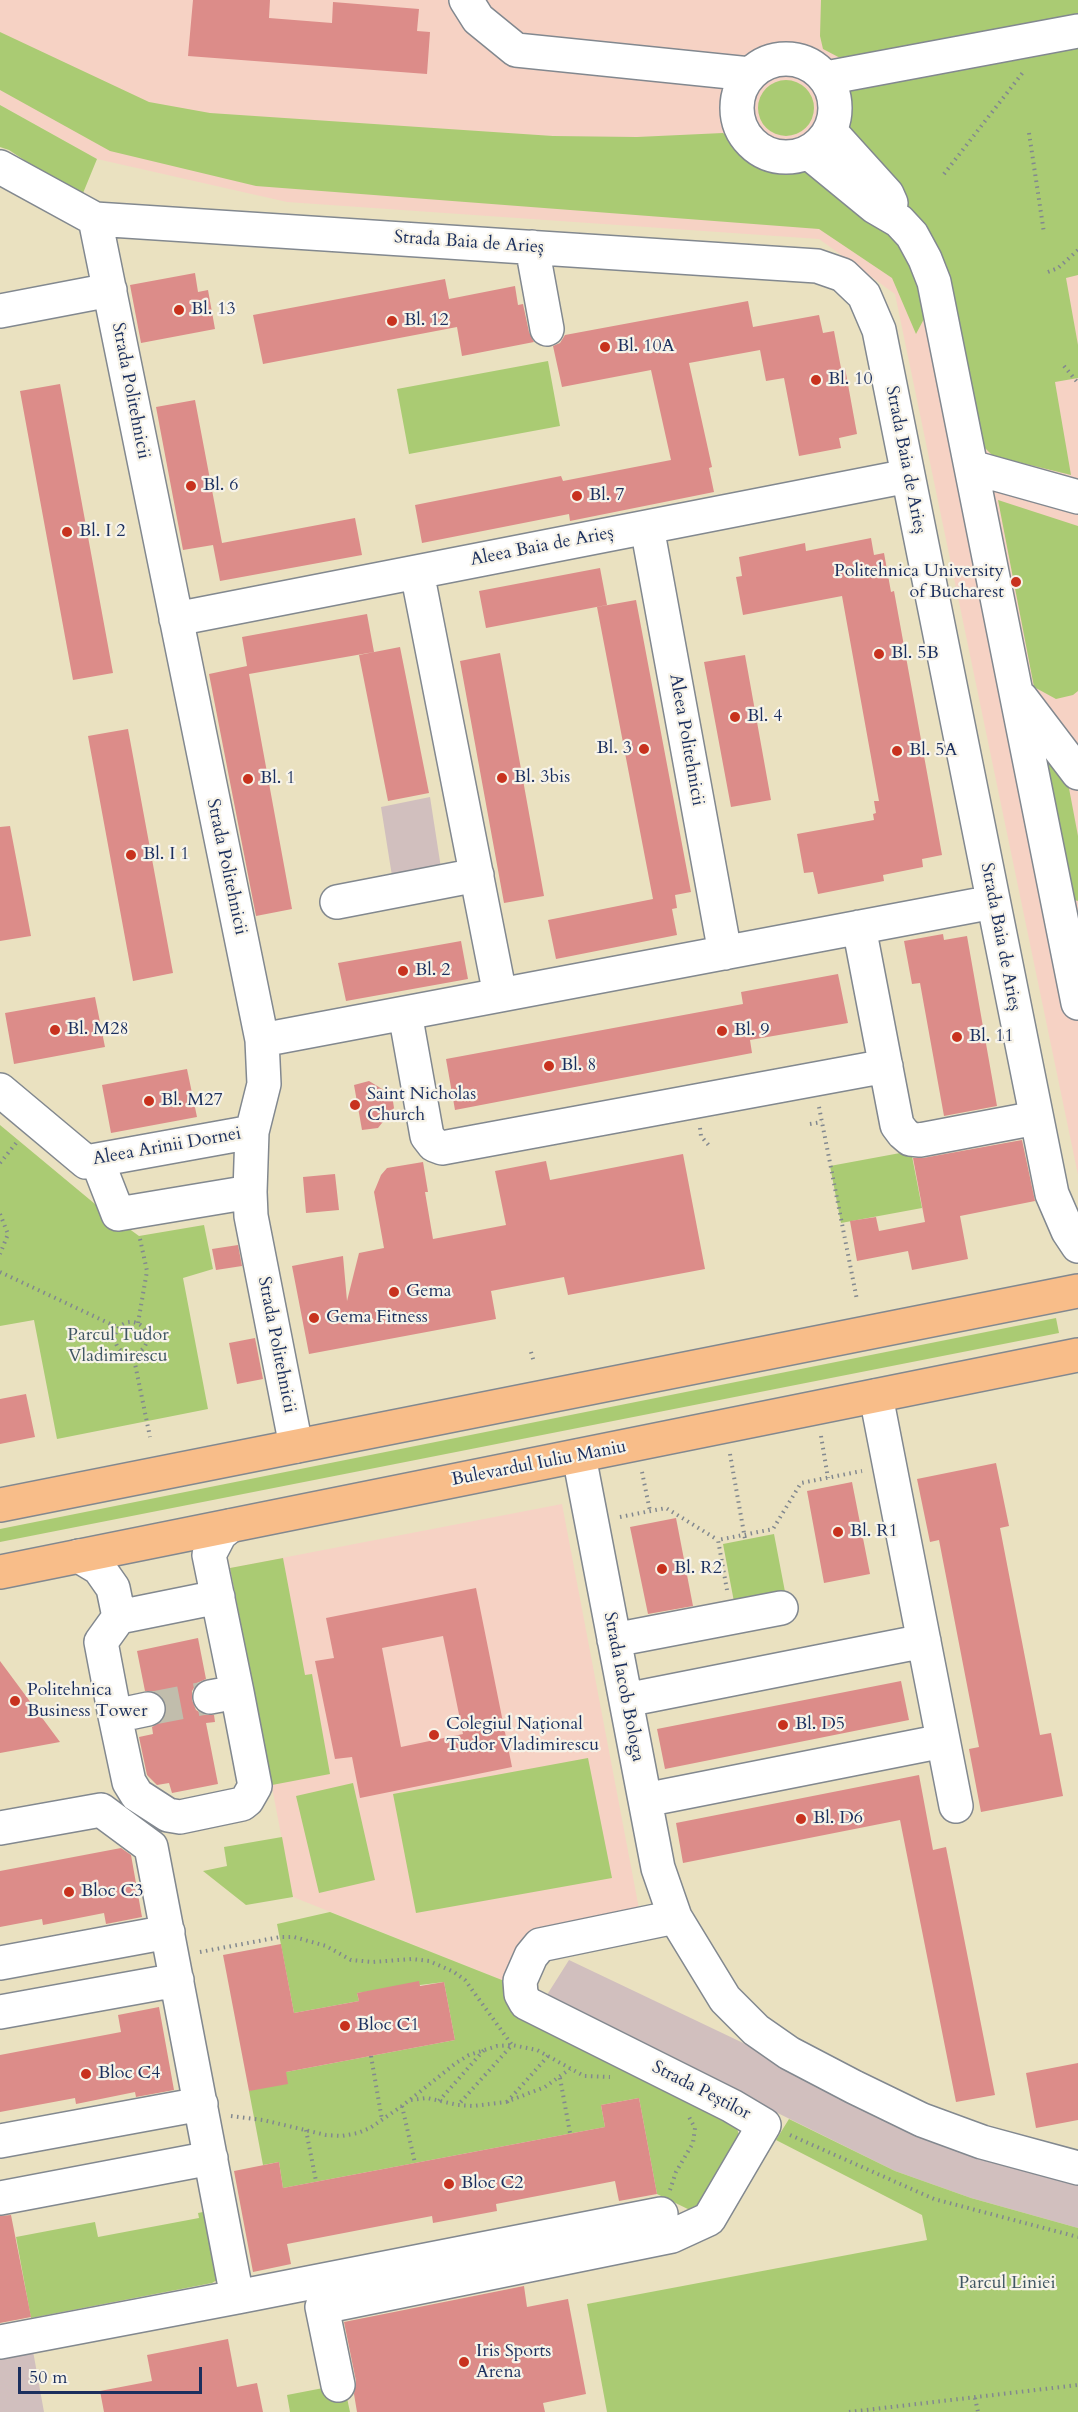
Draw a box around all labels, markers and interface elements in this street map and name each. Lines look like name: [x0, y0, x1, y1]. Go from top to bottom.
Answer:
street label: Strada Baia de Arieș: [393, 227, 545, 259]
place label: Bl. 13: [191, 299, 236, 321]
marker: Bl. 13: [172, 303, 186, 317]
place label: Bl. 12: [404, 310, 449, 332]
marker: Bl. 12: [385, 314, 399, 328]
street label: Strada Politehnicii: [106, 321, 154, 461]
place label: Bl. 10A: [617, 336, 674, 358]
marker: Bl. 10A: [598, 340, 612, 354]
place label: Bl. 10: [828, 369, 873, 391]
marker: Bl. 10: [809, 373, 823, 387]
street label: Strada Baia de Arieș: [880, 384, 930, 536]
place label: Bl. 6: [203, 475, 238, 497]
marker: Bl. 6: [184, 479, 198, 493]
place label: Bl. 7: [589, 485, 624, 507]
marker: Bl. 7: [570, 489, 584, 503]
place label: Bl. I 2: [79, 521, 125, 543]
street label: Aleea Baia de Arieș: [469, 523, 615, 571]
marker: Bl. I 2: [60, 525, 74, 539]
place label: Politehnica University of Bucharest: [834, 561, 1004, 604]
marker: Politehnica University of Bucharest: [1009, 575, 1023, 589]
place label: Bl. 5B: [891, 643, 939, 665]
marker: Bl. 5B: [872, 647, 886, 661]
street label: Aleea Politehnicii: [664, 672, 708, 808]
place label: Bl. 4: [747, 706, 782, 728]
marker: Bl. 4: [728, 710, 742, 724]
place label: Bl. 3: [597, 738, 632, 760]
place label: Bl. 5A: [909, 740, 957, 762]
marker: Bl. 3: [637, 742, 651, 756]
marker: Bl. 5A: [890, 744, 904, 758]
place label: Bl. 3bis: [514, 767, 570, 789]
place label: Bl. 1: [260, 768, 295, 790]
marker: Bl. 3bis: [495, 771, 509, 785]
marker: Bl. 1: [241, 772, 255, 786]
street label: Strada Politehnicii: [201, 797, 251, 937]
place label: Bl. I 1: [143, 844, 189, 866]
marker: Bl. I 1: [124, 848, 138, 862]
street label: Strada Baia de Arieș: [975, 861, 1025, 1013]
place label: Bl. 2: [415, 960, 450, 982]
marker: Bl. 2: [396, 964, 410, 978]
place label: Bl. M28: [67, 1019, 129, 1041]
place label: Bl. 9: [734, 1020, 769, 1042]
marker: Bl. M28: [48, 1023, 62, 1037]
marker: Bl. 9: [715, 1024, 729, 1038]
place label: Bl. 11: [969, 1026, 1014, 1048]
marker: Bl. 11: [950, 1030, 964, 1044]
place label: Bl. 8: [561, 1055, 596, 1077]
marker: Bl. 8: [542, 1059, 556, 1073]
place label: Saint Nicholas Church: [367, 1084, 476, 1126]
place label: Bl. M27: [161, 1090, 223, 1112]
marker: Bl. M27: [142, 1094, 156, 1108]
marker: Saint Nicholas Church: [348, 1098, 362, 1112]
street label: Aleea Arinii Dornei: [91, 1123, 243, 1171]
street label: Strada Politehnicii: [252, 1275, 300, 1415]
place label: Gema: [406, 1281, 451, 1303]
marker: Gema: [387, 1285, 401, 1299]
place label: Gema Fitness: [326, 1307, 428, 1329]
marker: Gema Fitness: [307, 1311, 321, 1325]
park label: Parcul Tudor Vladimirescu: [67, 1325, 169, 1368]
street label: Bulevardul Iuliu Maniu: [450, 1436, 628, 1492]
place label: Bl. R1: [850, 1521, 898, 1543]
marker: Bl. R1: [831, 1525, 845, 1539]
place label: Bl. R2: [674, 1558, 722, 1580]
marker: Bl. R2: [655, 1562, 669, 1576]
street label: Strada Iacob Bologa: [598, 1610, 648, 1764]
place label: Politehnica Business Tower: [27, 1680, 148, 1722]
marker: Politehnica Business Tower: [8, 1694, 22, 1708]
place label: Colegiul Național Tudor Vladimirescu: [446, 1714, 599, 1756]
place label: Bl. D5: [795, 1714, 845, 1736]
marker: Bl. D5: [776, 1718, 790, 1732]
marker: Colegiul Național Tudor Vladimirescu: [427, 1728, 441, 1742]
place label: Bl. D6: [813, 1808, 863, 1830]
marker: Bl. D6: [794, 1812, 808, 1826]
place label: Bloc C3: [81, 1881, 144, 1903]
marker: Bloc C3: [62, 1885, 76, 1899]
place label: Bloc C1: [357, 2015, 420, 2037]
marker: Bloc C1: [338, 2019, 352, 2033]
street label: Strada Peștilor: [648, 2057, 754, 2125]
place label: Bloc C4: [98, 2063, 161, 2085]
marker: Bloc C4: [79, 2067, 93, 2081]
place label: Bloc C2: [461, 2173, 524, 2195]
marker: Bloc C2: [442, 2177, 456, 2191]
park label: Parcul Liniei: [959, 2273, 1055, 2295]
place label: Iris Sports Arena: [476, 2341, 551, 2384]
scale bar: [21, 2355, 206, 2393]
marker: Iris Sports Arena: [457, 2355, 471, 2369]
text: 50 m: [29, 2365, 68, 2390]

